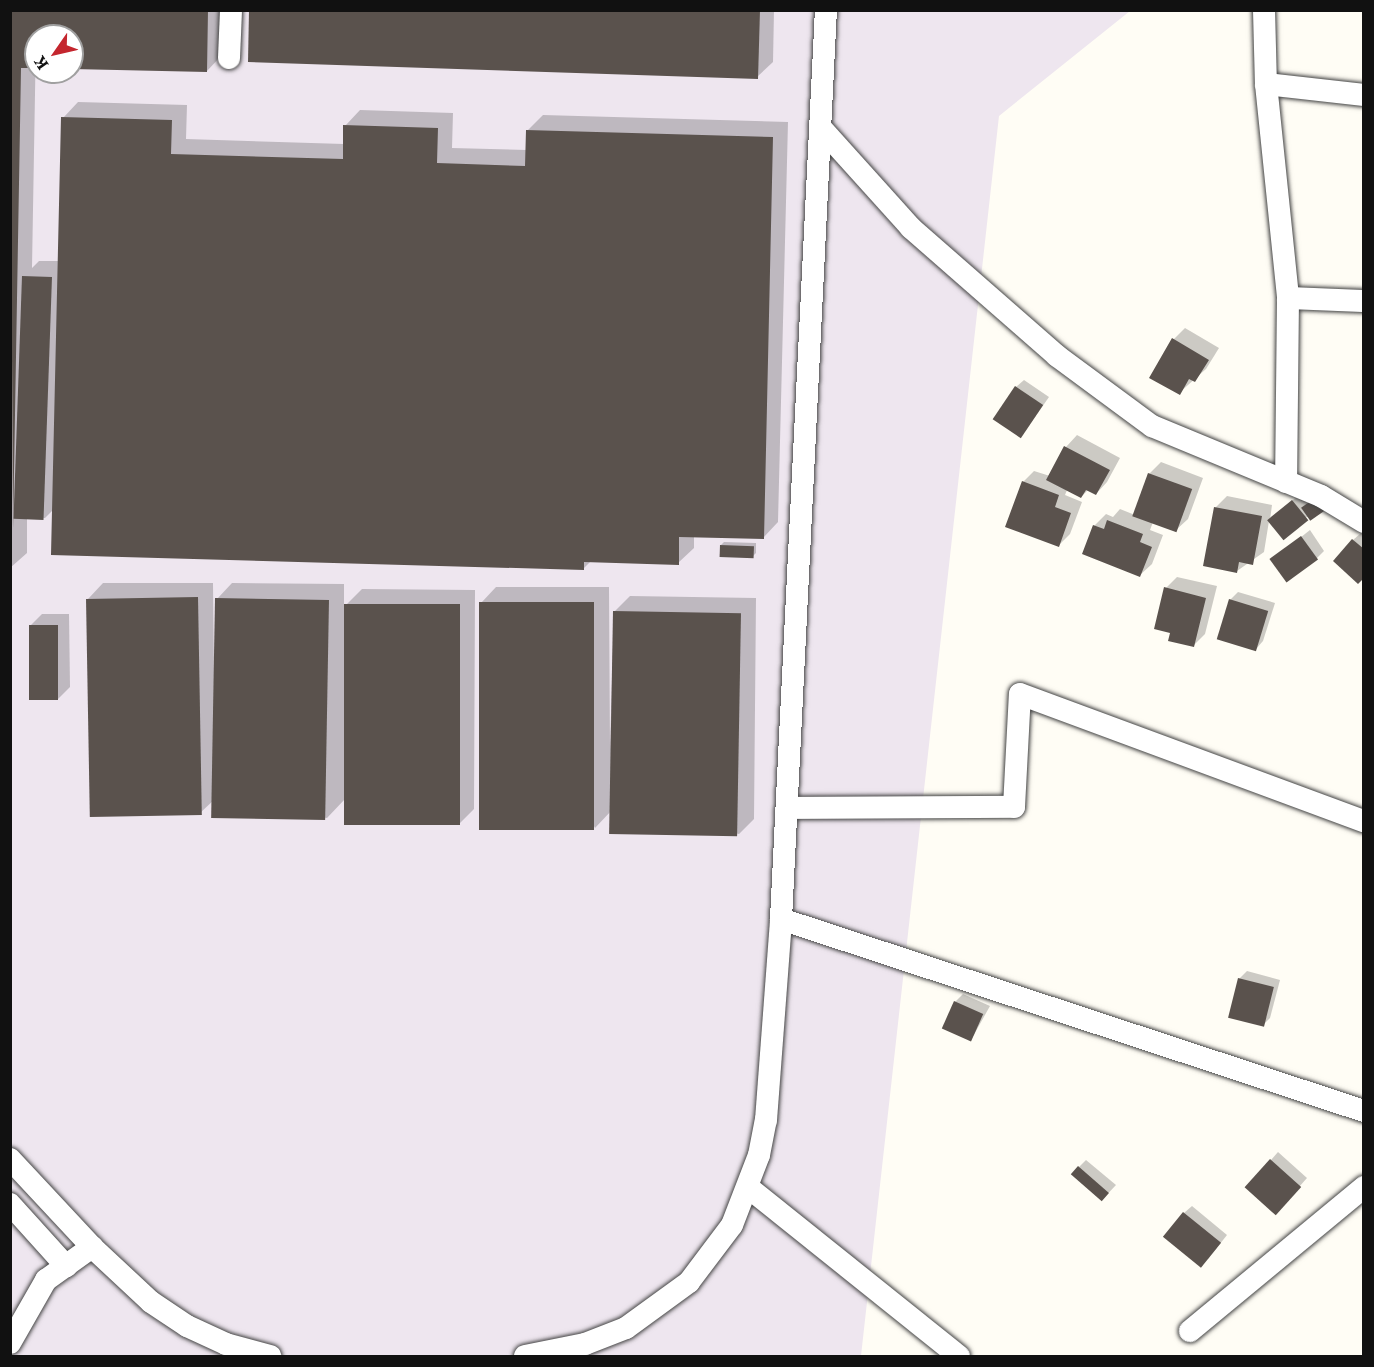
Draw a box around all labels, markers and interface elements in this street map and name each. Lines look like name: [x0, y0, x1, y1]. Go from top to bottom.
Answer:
north arrow: [24, 24, 84, 84]
text: K: [29, 52, 52, 74]

